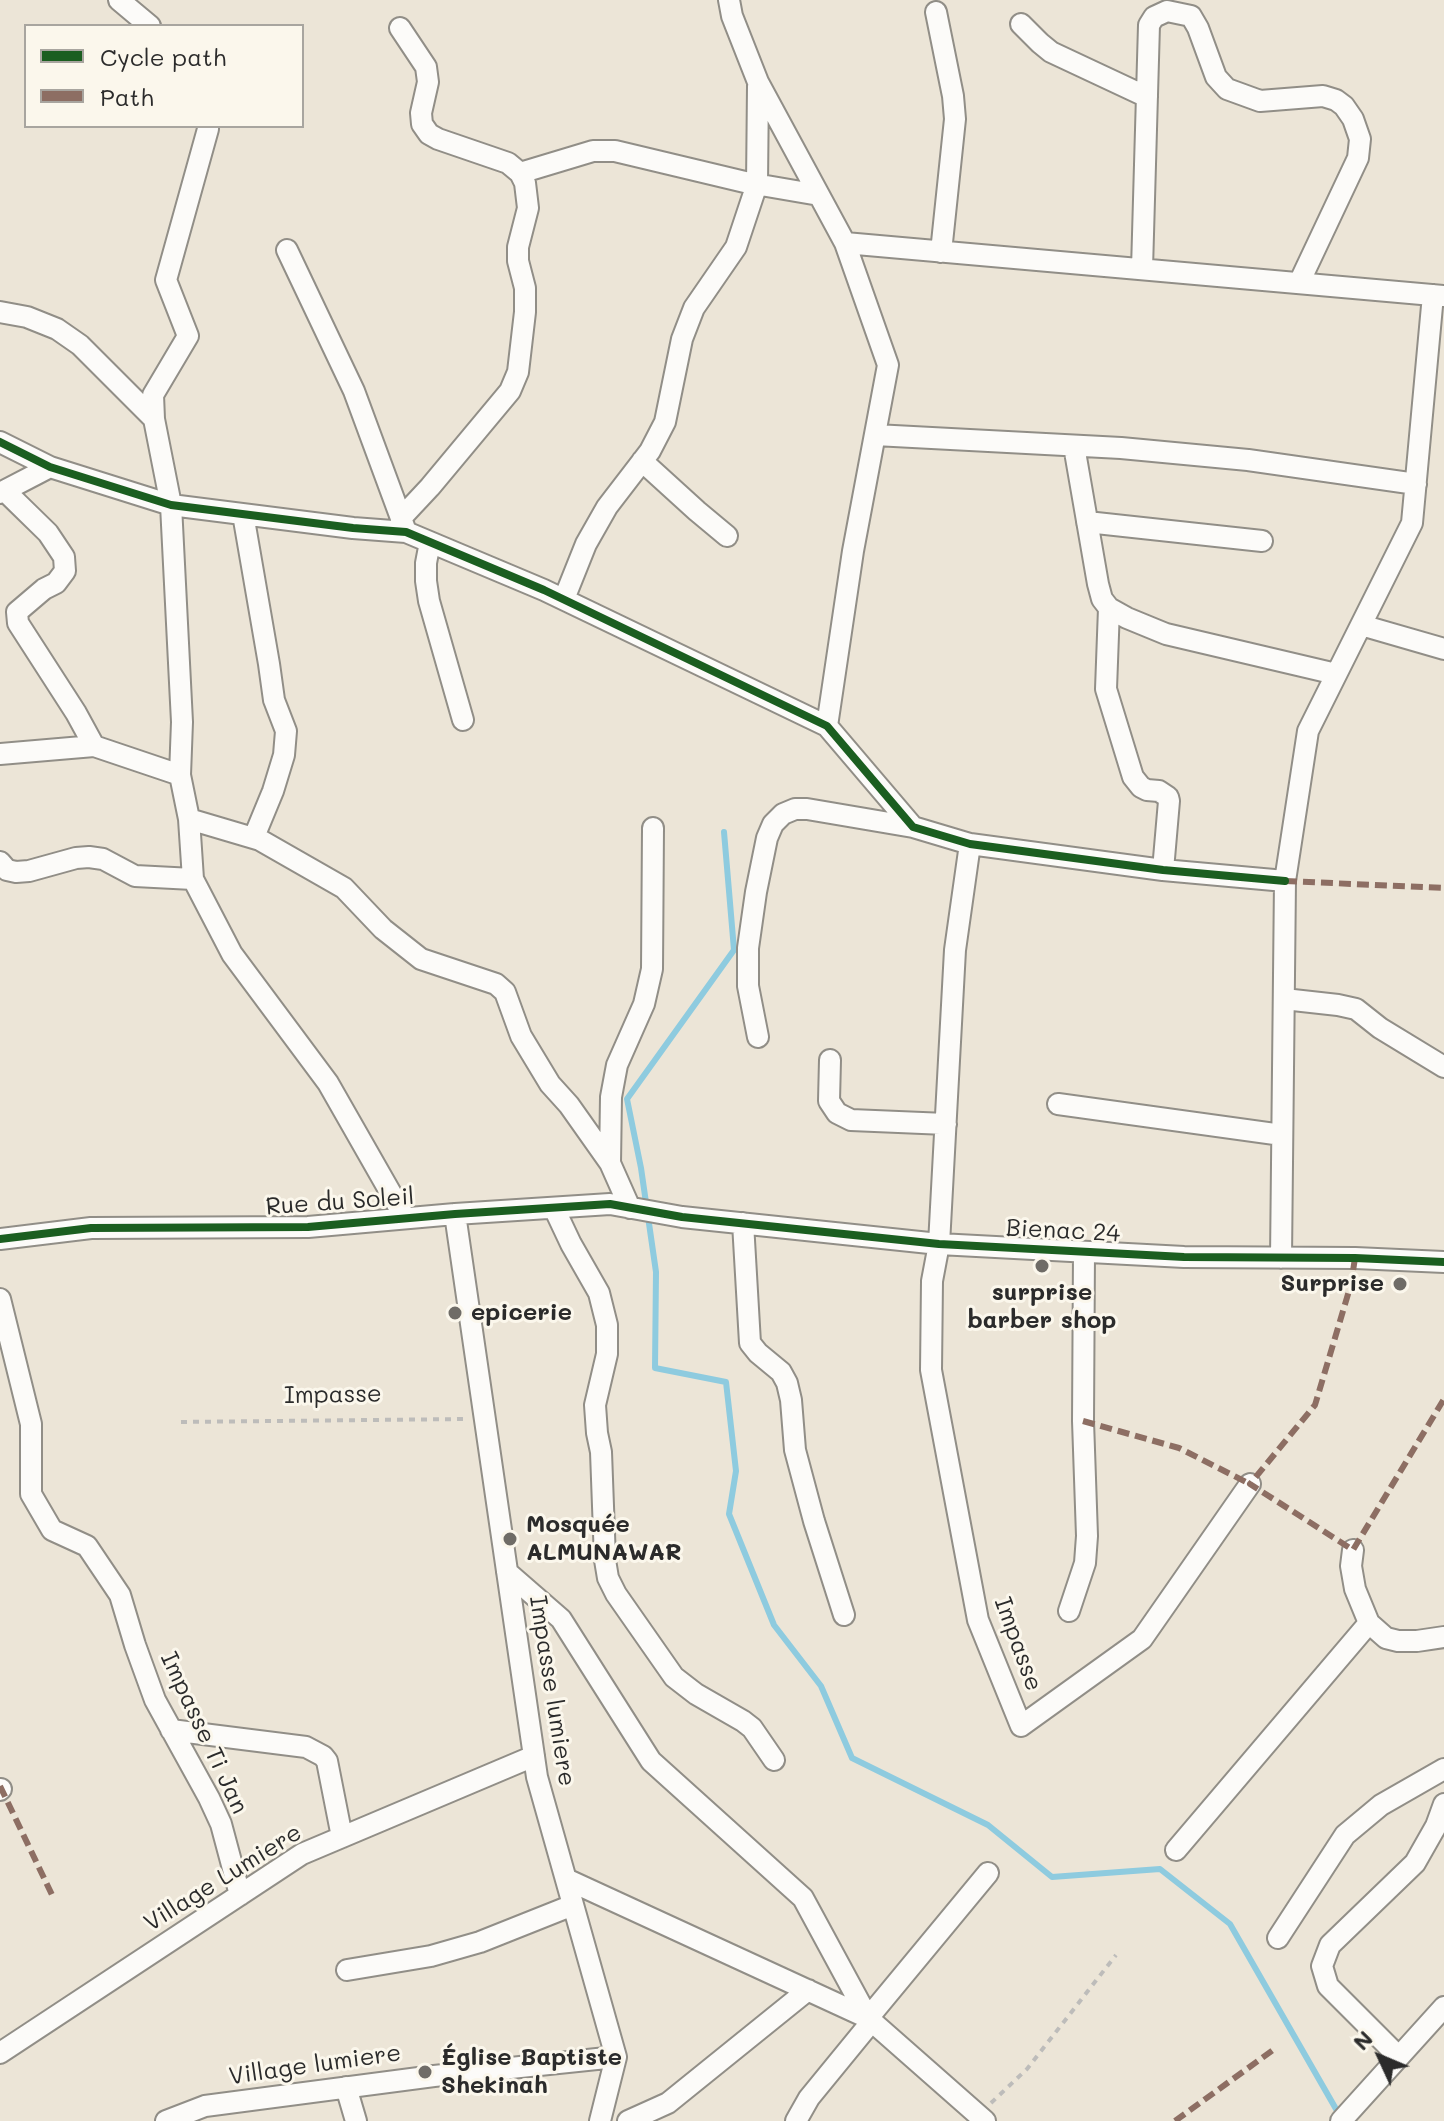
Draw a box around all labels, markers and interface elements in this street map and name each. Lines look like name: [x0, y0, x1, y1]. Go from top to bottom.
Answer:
legend: [24, 24, 304, 128]
text: Cycle path: [100, 41, 226, 72]
text: Path: [100, 81, 154, 112]
street label: Rue du Soleil: [265, 1182, 415, 1222]
street label: Bienac 24: [1005, 1214, 1121, 1248]
marker: surprise barber shop: [1033, 1257, 1051, 1275]
place label: Surprise: [1281, 1270, 1384, 1298]
marker: Surprise: [1391, 1275, 1409, 1293]
place label: surprise barber shop: [968, 1279, 1116, 1335]
place label: epicerie: [471, 1299, 572, 1327]
marker: epicerie: [446, 1304, 464, 1322]
street label: Impasse: [284, 1380, 382, 1410]
place label: Mosquée ALMUNAWAR: [526, 1511, 682, 1567]
marker: Mosquée ALMUNAWAR: [501, 1530, 519, 1548]
street label: Impasse: [988, 1593, 1048, 1695]
street label: Impasse lumiere: [523, 1594, 581, 1788]
street label: Impasse Ti Jan: [154, 1648, 254, 1818]
street label: Village Lumiere: [139, 1818, 307, 1938]
north arrow: [1340, 2017, 1420, 2097]
text: N: [1346, 2024, 1379, 2056]
street label: Village lumiere: [227, 2039, 403, 2091]
place label: Église Baptiste Shekinah: [441, 2044, 622, 2100]
marker: Église Baptiste Shekinah: [416, 2063, 434, 2081]

